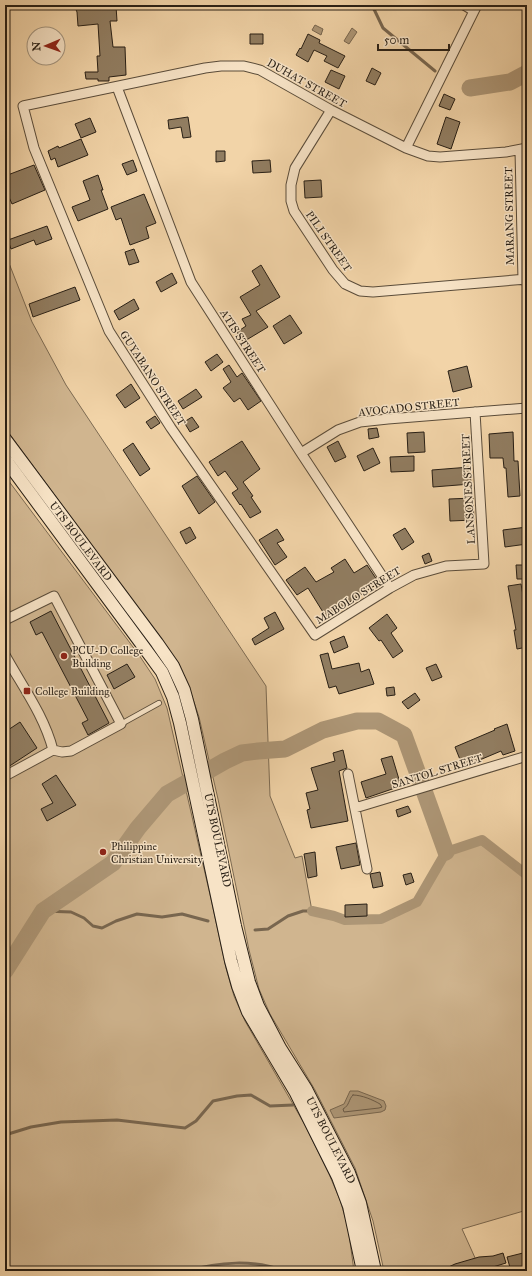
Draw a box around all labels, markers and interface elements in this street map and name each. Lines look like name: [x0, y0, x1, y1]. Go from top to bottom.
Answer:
north arrow: [26, 26, 66, 66]
scale bar: [378, 26, 449, 52]
text: 50 m: [384, 33, 409, 47]
text: N: [30, 41, 43, 51]
street label: DUHAT STREET: [265, 56, 349, 111]
street label: MARANG STREET: [502, 166, 517, 265]
street label: PILI STREET: [303, 208, 355, 275]
street label: ATIS STREET: [217, 306, 268, 376]
street label: GUYABANO STREET: [117, 328, 188, 429]
street label: AVOCADO STREET: [357, 396, 461, 419]
street label: LANSONES STREET: [459, 433, 478, 544]
street label: UTS BOULEVARD: [47, 499, 115, 584]
street label: MABOLO STREET: [313, 564, 404, 627]
place label: PCU-D College Building: [72, 644, 144, 670]
marker: PCU-D College Building: [59, 651, 69, 661]
place label: College Building: [35, 685, 110, 698]
marker: College Building: [22, 686, 32, 696]
street label: SANTOL STREET: [390, 751, 485, 791]
street label: UTS BOULEVARD: [201, 792, 234, 889]
place label: Philippine Christian University: [111, 840, 204, 866]
marker: Philippine Christian University: [98, 847, 108, 857]
street label: UTS BOULEVARD: [303, 1095, 358, 1186]

